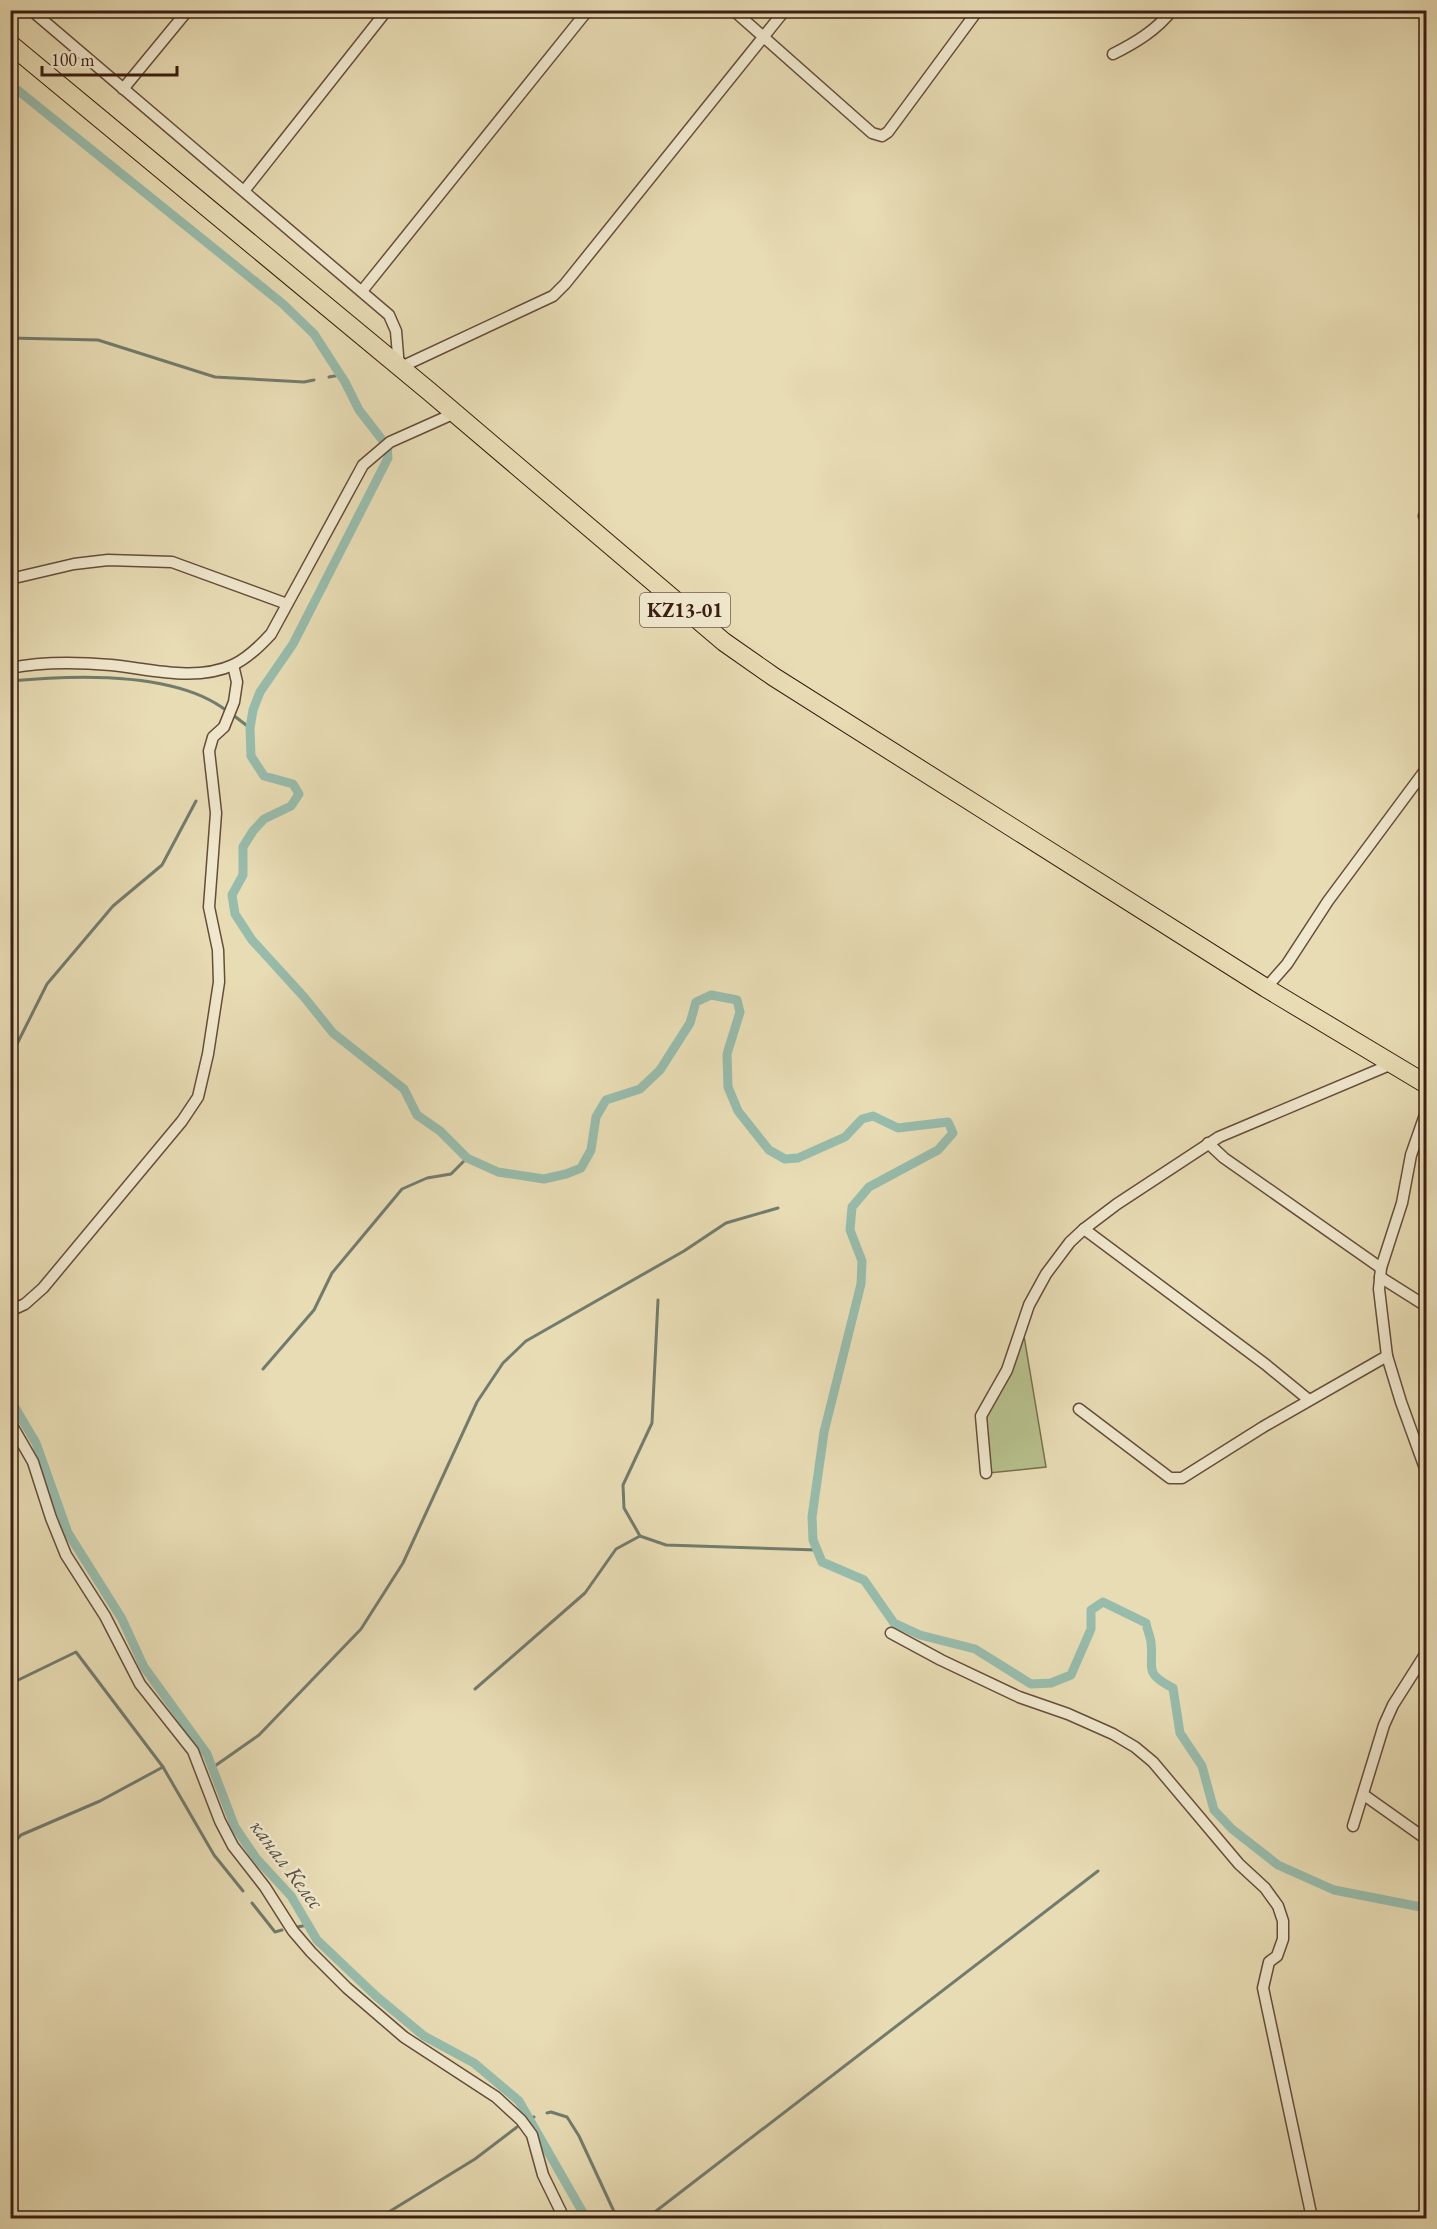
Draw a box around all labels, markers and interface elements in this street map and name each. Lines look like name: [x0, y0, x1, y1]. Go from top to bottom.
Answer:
scale bar: [42, 39, 177, 77]
text: 100 m: [51, 48, 95, 71]
road number: KZ13-01: [640, 593, 730, 627]
water label: канал Келес: [244, 1813, 331, 1916]

